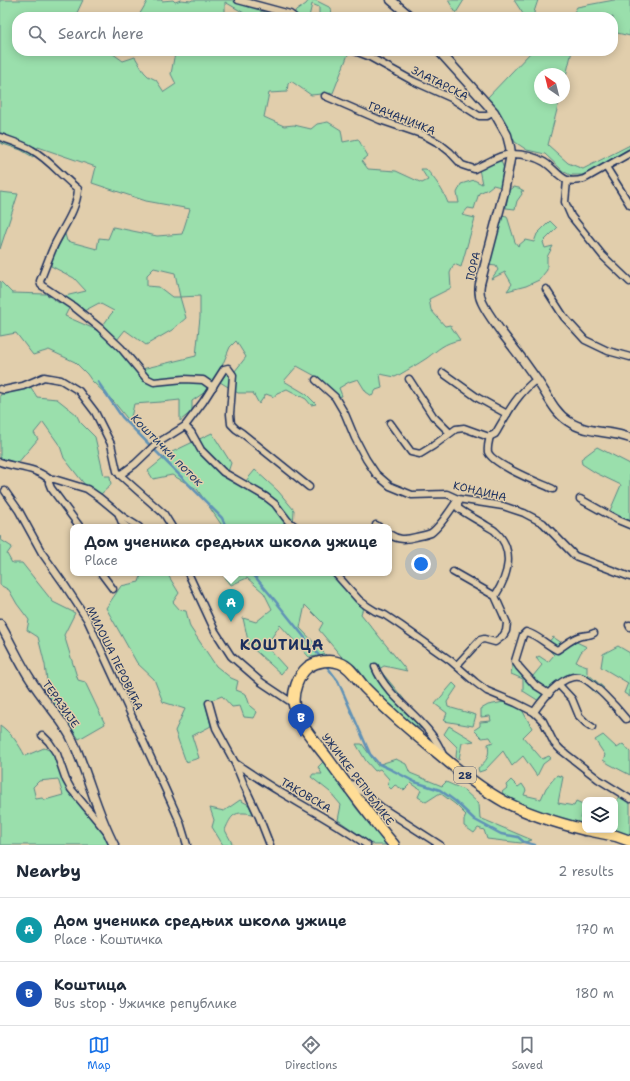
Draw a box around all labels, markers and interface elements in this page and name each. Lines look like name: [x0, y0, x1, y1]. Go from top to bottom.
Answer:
search box: [12, 12, 618, 56]
icon: search: [26, 23, 48, 45]
text: Search here: [58, 24, 144, 44]
street label: ЗЛАТАРСКА: [409, 63, 471, 104]
north arrow: [534, 68, 570, 104]
street label: ГРАЧАНИЧКА: [366, 98, 438, 139]
street label: ПОРА: [463, 250, 484, 282]
water label: Коштички поток: [127, 410, 207, 490]
street label: КОНДИНА: [452, 478, 508, 505]
popup: [70, 524, 392, 576]
text: Дом ученика средњих школа ужице: [85, 532, 377, 552]
text: Place: [85, 552, 118, 569]
your location: [411, 554, 431, 574]
pin: A: [218, 589, 244, 622]
street label: МИЛОША ПЕРОВИЋА: [83, 603, 146, 713]
district label: КОШТИЦА: [240, 635, 324, 655]
street label: ТЕРАЗИЈЕ: [39, 678, 83, 731]
pin: B: [288, 704, 314, 737]
street label: УЖИЧКЕ РЕПУБЛИКЕ: [318, 730, 397, 828]
road number: 28: [454, 767, 476, 783]
street label: ТАКОВСКА: [278, 775, 334, 816]
map controls: [582, 797, 618, 833]
button: layers: [582, 797, 618, 833]
text: Nearby: [16, 860, 81, 882]
text: 2 results: [558, 863, 614, 880]
text: Дом ученика средњих школа ужице: [54, 911, 347, 931]
text: A: [24, 921, 34, 938]
text: 170 m: [576, 921, 614, 938]
text: Place · Коштичка: [54, 931, 163, 948]
text: Коштица: [54, 975, 127, 995]
text: B: [25, 985, 33, 1002]
text: 180 m: [575, 985, 614, 1002]
text: Bus stop · Ужичке републике: [54, 995, 237, 1012]
tab: Map: [87, 1034, 111, 1073]
tab: Directions: [285, 1034, 337, 1073]
tab: Saved: [512, 1034, 543, 1073]

